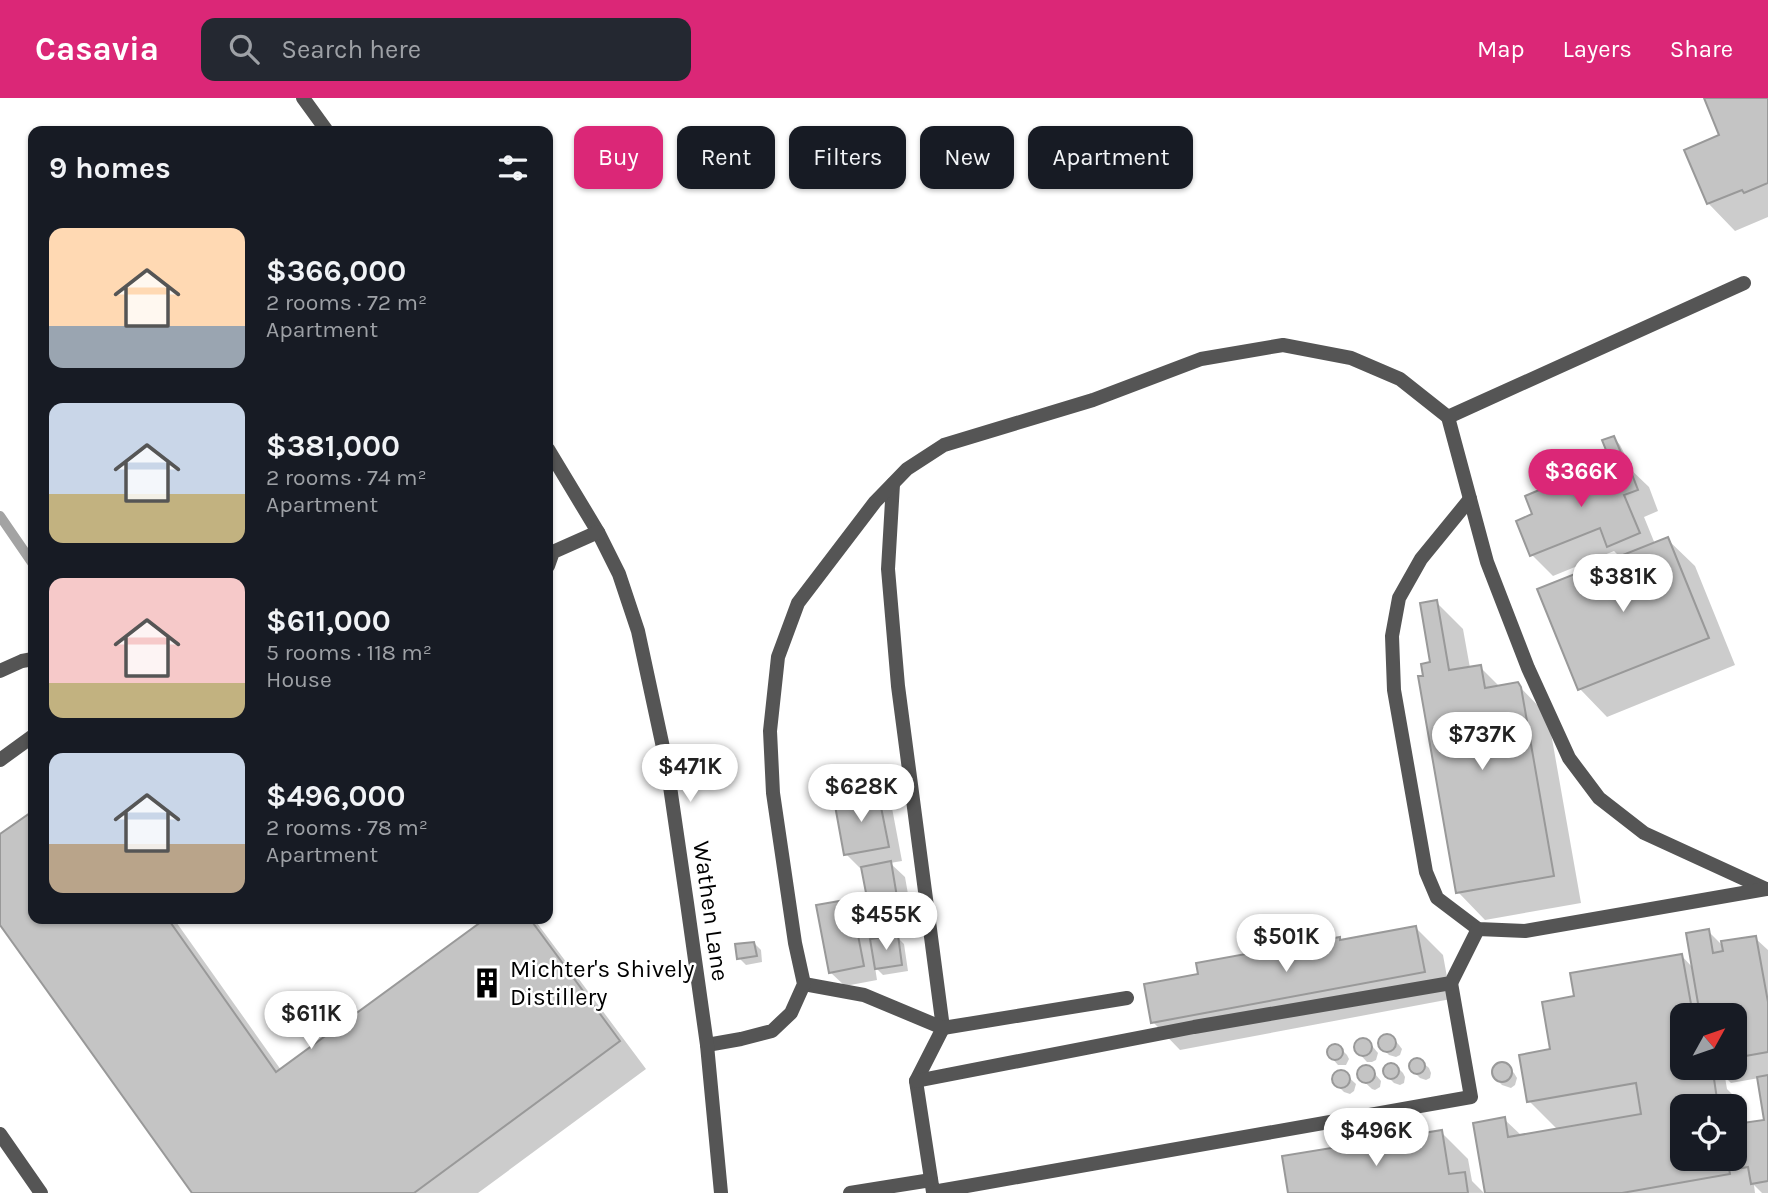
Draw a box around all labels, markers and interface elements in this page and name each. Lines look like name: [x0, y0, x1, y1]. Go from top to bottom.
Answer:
search box: [201, 18, 691, 81]
text: Casavia: [35, 30, 159, 68]
icon: search: [225, 30, 263, 68]
text: Search here: [281, 34, 421, 65]
text: Map: [1477, 35, 1525, 63]
text: Layers: [1563, 35, 1632, 63]
text: Share: [1670, 35, 1733, 63]
chip: Buy: [574, 126, 663, 189]
chip: Rent: [677, 126, 775, 189]
chip: Filters: [789, 126, 906, 189]
chip: New: [920, 126, 1014, 189]
chip: Apartment: [1028, 126, 1193, 189]
icon: filters: [494, 149, 532, 187]
text: 9 homes: [49, 150, 171, 186]
text: $366,000: [266, 253, 406, 289]
icon: home: [105, 256, 189, 340]
text: 2 rooms · 72 m²: [266, 289, 427, 316]
text: Apartment: [266, 316, 378, 343]
text: $381,000: [266, 428, 400, 464]
icon: home: [105, 431, 189, 515]
pin: $366K: [1532, 450, 1630, 509]
text: $366K: [1544, 458, 1618, 485]
text: 2 rooms · 74 m²: [266, 464, 427, 491]
text: Apartment: [266, 491, 378, 518]
pin: $381K: [1574, 554, 1672, 614]
text: $381K: [1589, 563, 1657, 590]
text: $611,000: [266, 603, 391, 639]
icon: home: [105, 606, 189, 690]
text: 5 rooms · 118 m²: [266, 639, 432, 666]
text: House: [266, 666, 332, 693]
pin: $737K: [1433, 712, 1531, 772]
text: $737K: [1448, 721, 1516, 748]
pin: $471K: [641, 744, 739, 804]
text: $471K: [658, 753, 722, 780]
pin: $628K: [812, 764, 910, 824]
text: $628K: [824, 773, 898, 800]
text: $496,000: [266, 778, 406, 814]
icon: home: [105, 781, 189, 865]
text: 2 rooms · 78 m²: [266, 814, 428, 841]
street label: Wathen Lane: [687, 839, 735, 983]
text: Apartment: [266, 841, 378, 868]
pin: $455K: [837, 892, 935, 952]
text: $455K: [850, 901, 922, 928]
pin: $501K: [1237, 914, 1335, 974]
text: $501K: [1252, 923, 1320, 950]
place label: Michter's Shively Distillery: [510, 955, 694, 1011]
building icon: Michter's Shively Distillery: [470, 966, 504, 1000]
pin: $611K: [262, 992, 360, 1051]
text: $611K: [280, 1000, 342, 1027]
north arrow: [1670, 1003, 1746, 1080]
map controls: [1670, 1003, 1747, 1171]
button: locate: [1670, 1094, 1747, 1171]
pin: $496K: [1327, 1108, 1425, 1168]
text: $496K: [1340, 1117, 1412, 1144]

